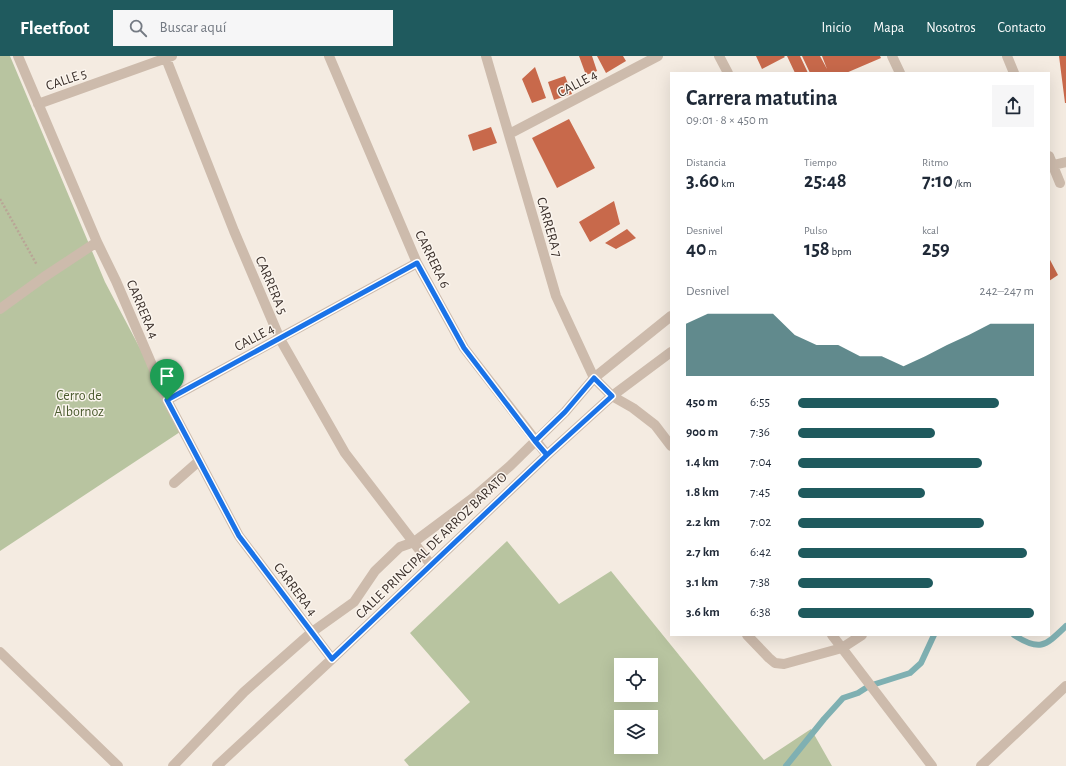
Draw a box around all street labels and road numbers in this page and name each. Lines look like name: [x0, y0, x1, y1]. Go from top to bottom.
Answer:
street label: CALLE 5: [44, 66, 89, 93]
street label: CALLE 4: [555, 68, 600, 100]
street label: CARRERA 7: [534, 196, 564, 259]
street label: CARRERA 6: [412, 228, 452, 291]
street label: CARRERA 5: [253, 254, 290, 317]
street label: CARRERA 4: [123, 278, 161, 341]
street label: CALLE 4: [232, 322, 277, 354]
street label: CALLE PRINCIPAL DE ARROZ BARATO: [353, 470, 510, 622]
street label: CARRERA 4: [271, 560, 320, 619]

